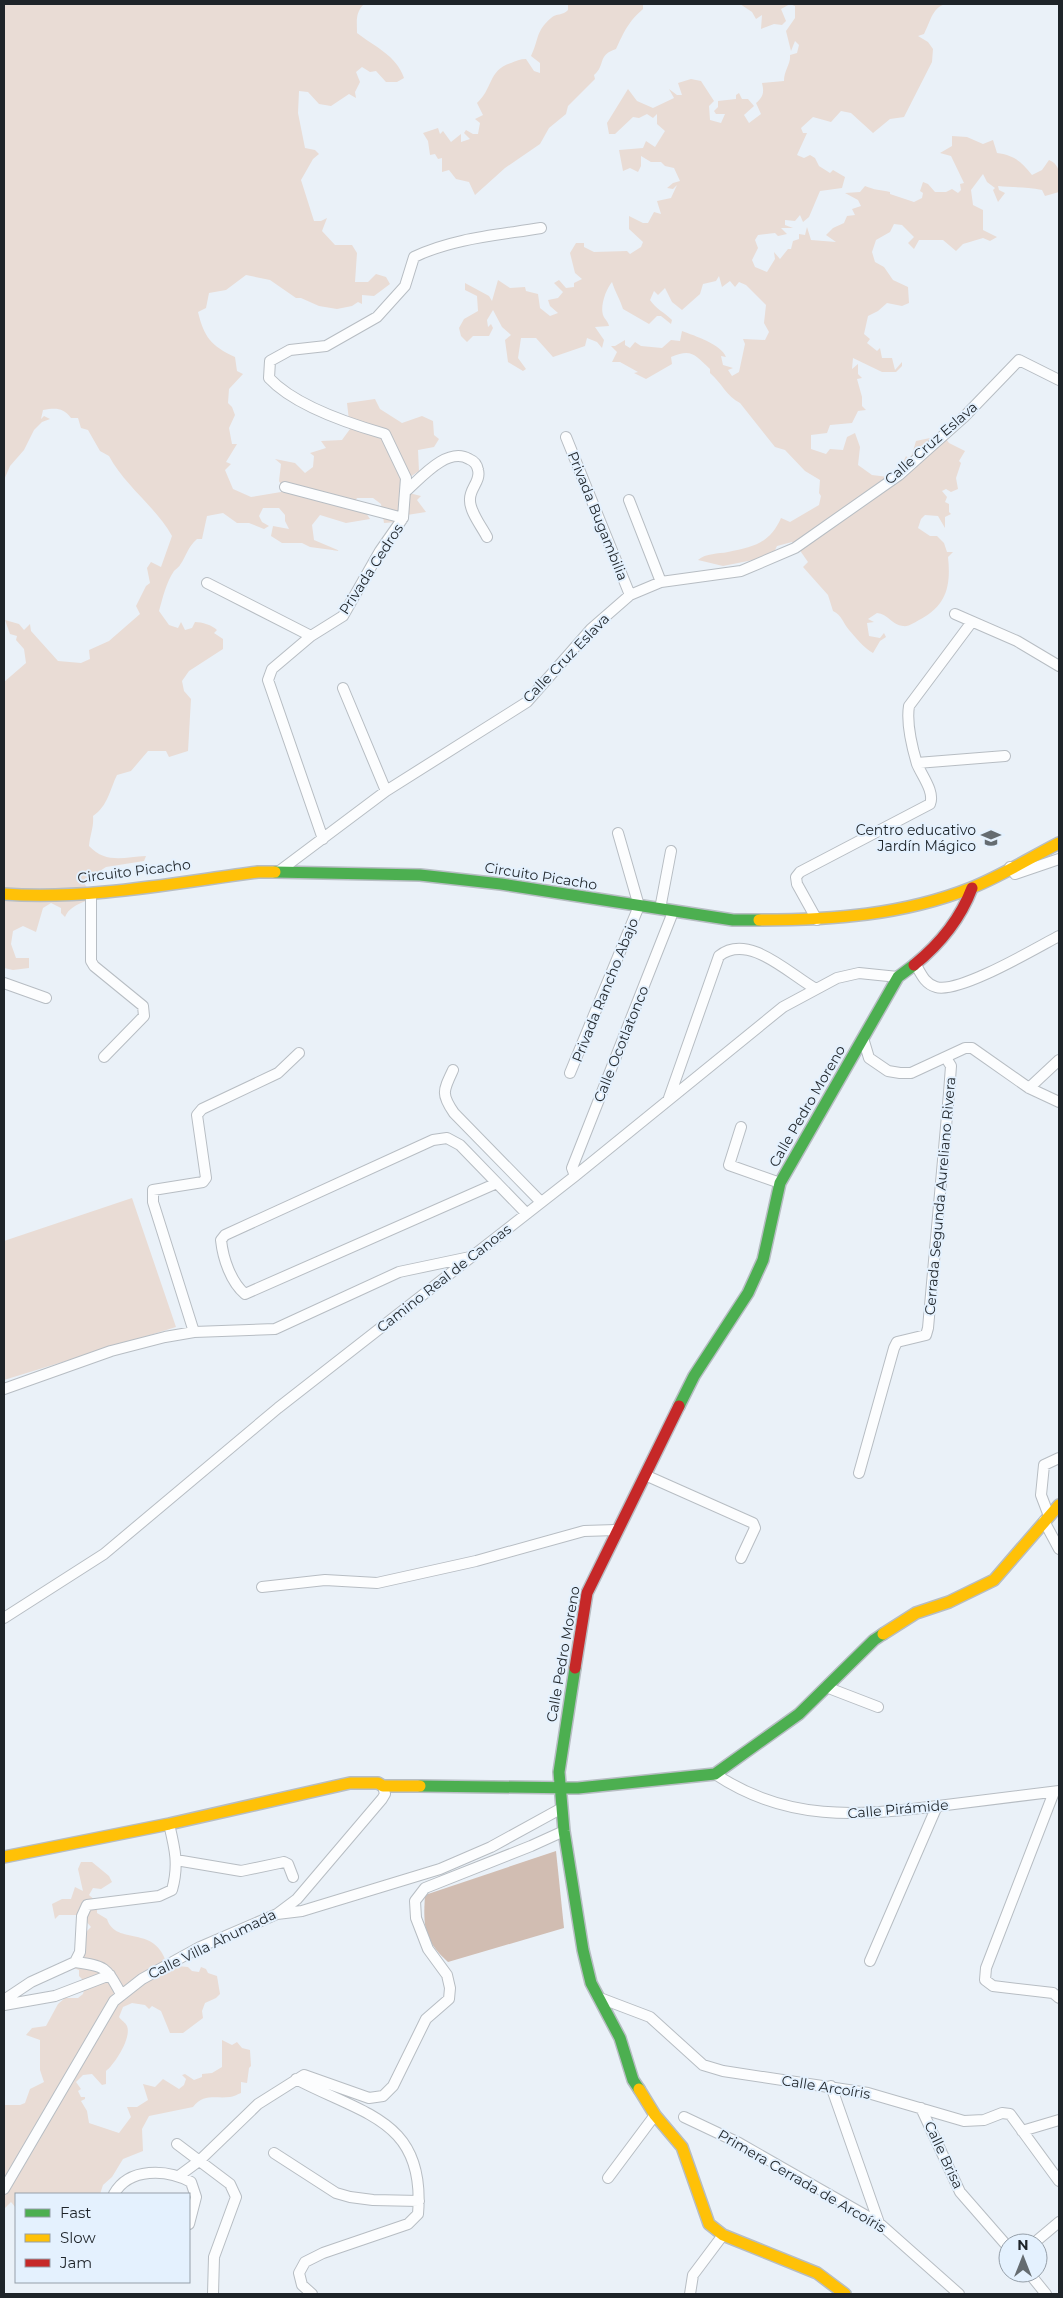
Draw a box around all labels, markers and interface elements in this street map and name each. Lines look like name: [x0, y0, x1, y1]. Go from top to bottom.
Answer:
street label: Calle Cruz Eslava: [881, 398, 981, 488]
street label: Privada Bugambilia: [564, 449, 632, 583]
street label: Privada Cedros: [335, 520, 407, 618]
street label: Calle Cruz Eslava: [519, 610, 613, 706]
place label: Centro educativo Jardín Mágico: [856, 821, 976, 855]
school or university icon: Centro educativo Jardín Mágico: [980, 827, 1002, 849]
street label: Circuito Picacho: [76, 855, 192, 887]
street label: Circuito Picacho: [483, 858, 599, 894]
street label: Privada Rancho Abajo: [568, 915, 642, 1065]
street label: Calle Ocotlatonco: [589, 983, 653, 1105]
street label: Calle Pedro Moreno: [765, 1042, 849, 1170]
street label: Cerrada Segunda Aureliano Rivera: [921, 1076, 959, 1316]
street label: Camino Real de Canoas: [373, 1220, 515, 1336]
street label: Calle Pedro Moreno: [542, 1584, 584, 1723]
street label: Calle Pirámide: [847, 1796, 949, 1822]
street label: Calle Villa Ahumada: [145, 1905, 279, 1983]
street label: Calle Arcoíris: [780, 2071, 872, 2103]
street label: Calle Brisa: [920, 2118, 968, 2192]
street label: Primera Cerrada de Arcoíris: [715, 2125, 889, 2237]
legend: [15, 2193, 190, 2283]
text: Fast: [60, 2203, 91, 2222]
text: Slow: [60, 2228, 96, 2247]
north arrow: [998, 2233, 1048, 2283]
text: N: [1017, 2236, 1029, 2254]
text: Jam: [59, 2253, 92, 2272]

